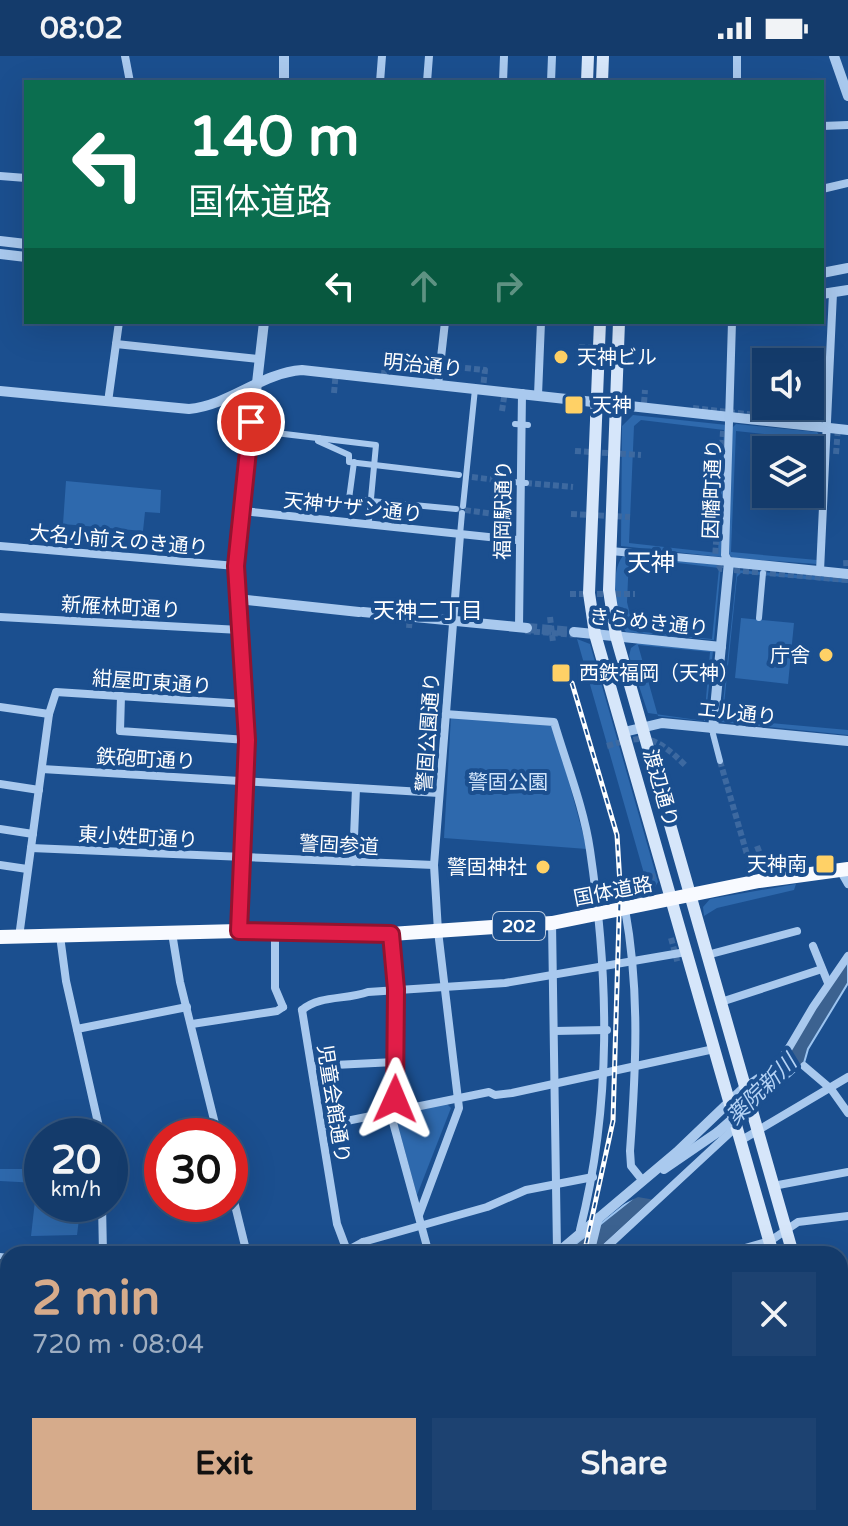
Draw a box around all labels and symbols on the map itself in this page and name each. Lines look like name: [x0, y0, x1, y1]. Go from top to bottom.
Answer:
place label: 天神ビル: [577, 346, 657, 370]
marker: 天神ビル: [552, 348, 570, 366]
street label: 明治通り: [382, 350, 464, 382]
pin: [217, 388, 285, 456]
marker: 天神: [563, 394, 585, 416]
place label: 天神: [592, 394, 632, 418]
street label: 因幡町通り: [699, 439, 727, 539]
street label: 福岡駅通り: [491, 460, 517, 560]
street label: 天神サザン通り: [282, 489, 424, 527]
street label: 大名小前えのき通り: [29, 521, 209, 561]
district label: 天神: [627, 549, 675, 578]
street label: 新雁林町通り: [60, 593, 181, 623]
district label: 天神二丁目: [373, 598, 483, 624]
street label: きらめき通り: [588, 605, 710, 641]
place label: 庁舎: [770, 644, 810, 668]
marker: 庁舎: [817, 646, 835, 664]
marker: 西鉄福岡（天神）: [550, 662, 572, 684]
place label: 西鉄福岡（天神）: [579, 662, 739, 686]
street label: 紺屋町東通り: [91, 667, 213, 699]
street label: 警固公園通り: [413, 671, 445, 793]
street label: エル通り: [696, 698, 778, 730]
street label: 鉄砲町通り: [95, 745, 197, 775]
street label: 渡辺通り: [637, 747, 683, 830]
park label: 警固公園: [468, 771, 548, 795]
street label: 東小姓町通り: [77, 823, 198, 853]
street label: 警固参道: [298, 832, 380, 860]
place label: 天神南: [747, 853, 807, 877]
marker: 天神南: [814, 853, 836, 875]
place label: 警固神社: [447, 856, 527, 880]
marker: 警固神社: [534, 858, 552, 876]
street label: 国体道路: [572, 873, 655, 911]
road number: 202: [493, 912, 545, 940]
street label: 児童会館通り: [312, 1043, 354, 1165]
water label: 薬院新川: [721, 1048, 803, 1130]
position arrow: [353, 1057, 437, 1141]
speed limit sign: 30: [144, 1118, 248, 1222]

